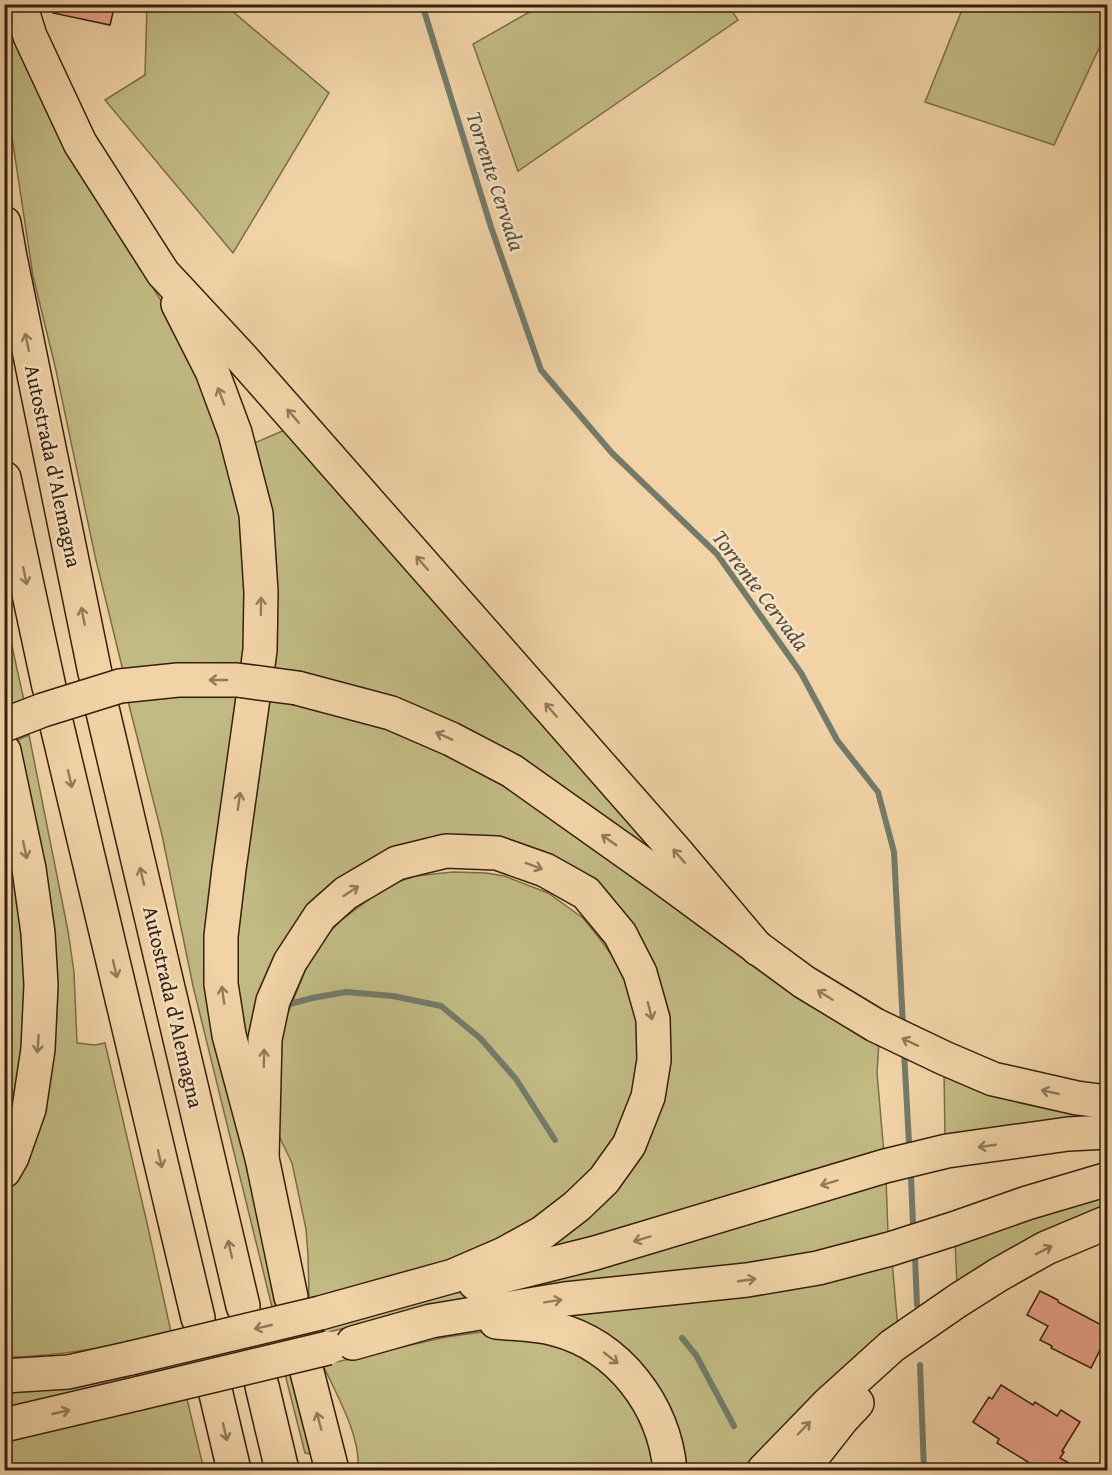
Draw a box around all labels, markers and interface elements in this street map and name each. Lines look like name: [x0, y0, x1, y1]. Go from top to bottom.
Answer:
water label: Torrente Cervada: [458, 107, 534, 255]
one-way arrow: [21, 333, 32, 353]
street label: Autostrada d'Alemagna: [17, 362, 90, 570]
one-way arrow: [215, 387, 226, 406]
one-way arrow: [287, 408, 300, 424]
water label: Torrente Cervada: [705, 522, 817, 658]
one-way arrow: [415, 556, 429, 571]
one-way arrow: [20, 566, 31, 585]
one-way arrow: [255, 597, 267, 617]
one-way arrow: [77, 607, 88, 626]
one-way arrow: [209, 674, 229, 686]
one-way arrow: [544, 702, 558, 717]
one-way arrow: [436, 730, 454, 741]
one-way arrow: [64, 770, 76, 789]
one-way arrow: [233, 792, 244, 811]
one-way arrow: [601, 834, 617, 846]
one-way arrow: [20, 839, 31, 859]
one-way arrow: [672, 849, 686, 864]
one-way arrow: [524, 861, 543, 872]
one-way arrow: [135, 867, 147, 886]
one-way arrow: [342, 885, 359, 897]
street label: Autostrada d'Alemagna: [135, 903, 212, 1111]
one-way arrow: [109, 959, 121, 978]
one-way arrow: [217, 985, 228, 1005]
one-way arrow: [817, 988, 834, 1000]
one-way arrow: [645, 1001, 657, 1020]
one-way arrow: [33, 1033, 44, 1053]
one-way arrow: [901, 1035, 919, 1047]
one-way arrow: [258, 1048, 270, 1068]
one-way arrow: [1041, 1086, 1060, 1097]
one-way arrow: [978, 1140, 997, 1151]
one-way arrow: [155, 1149, 166, 1168]
one-way arrow: [820, 1178, 839, 1189]
one-way arrow: [633, 1234, 652, 1245]
one-way arrow: [224, 1240, 235, 1260]
one-way arrow: [1034, 1244, 1052, 1255]
one-way arrow: [737, 1274, 757, 1285]
one-way arrow: [543, 1295, 563, 1306]
one-way arrow: [254, 1321, 273, 1333]
one-way arrow: [603, 1352, 619, 1365]
one-way arrow: [52, 1405, 71, 1417]
one-way arrow: [312, 1412, 324, 1431]
one-way arrow: [797, 1421, 811, 1436]
one-way arrow: [219, 1423, 231, 1442]

